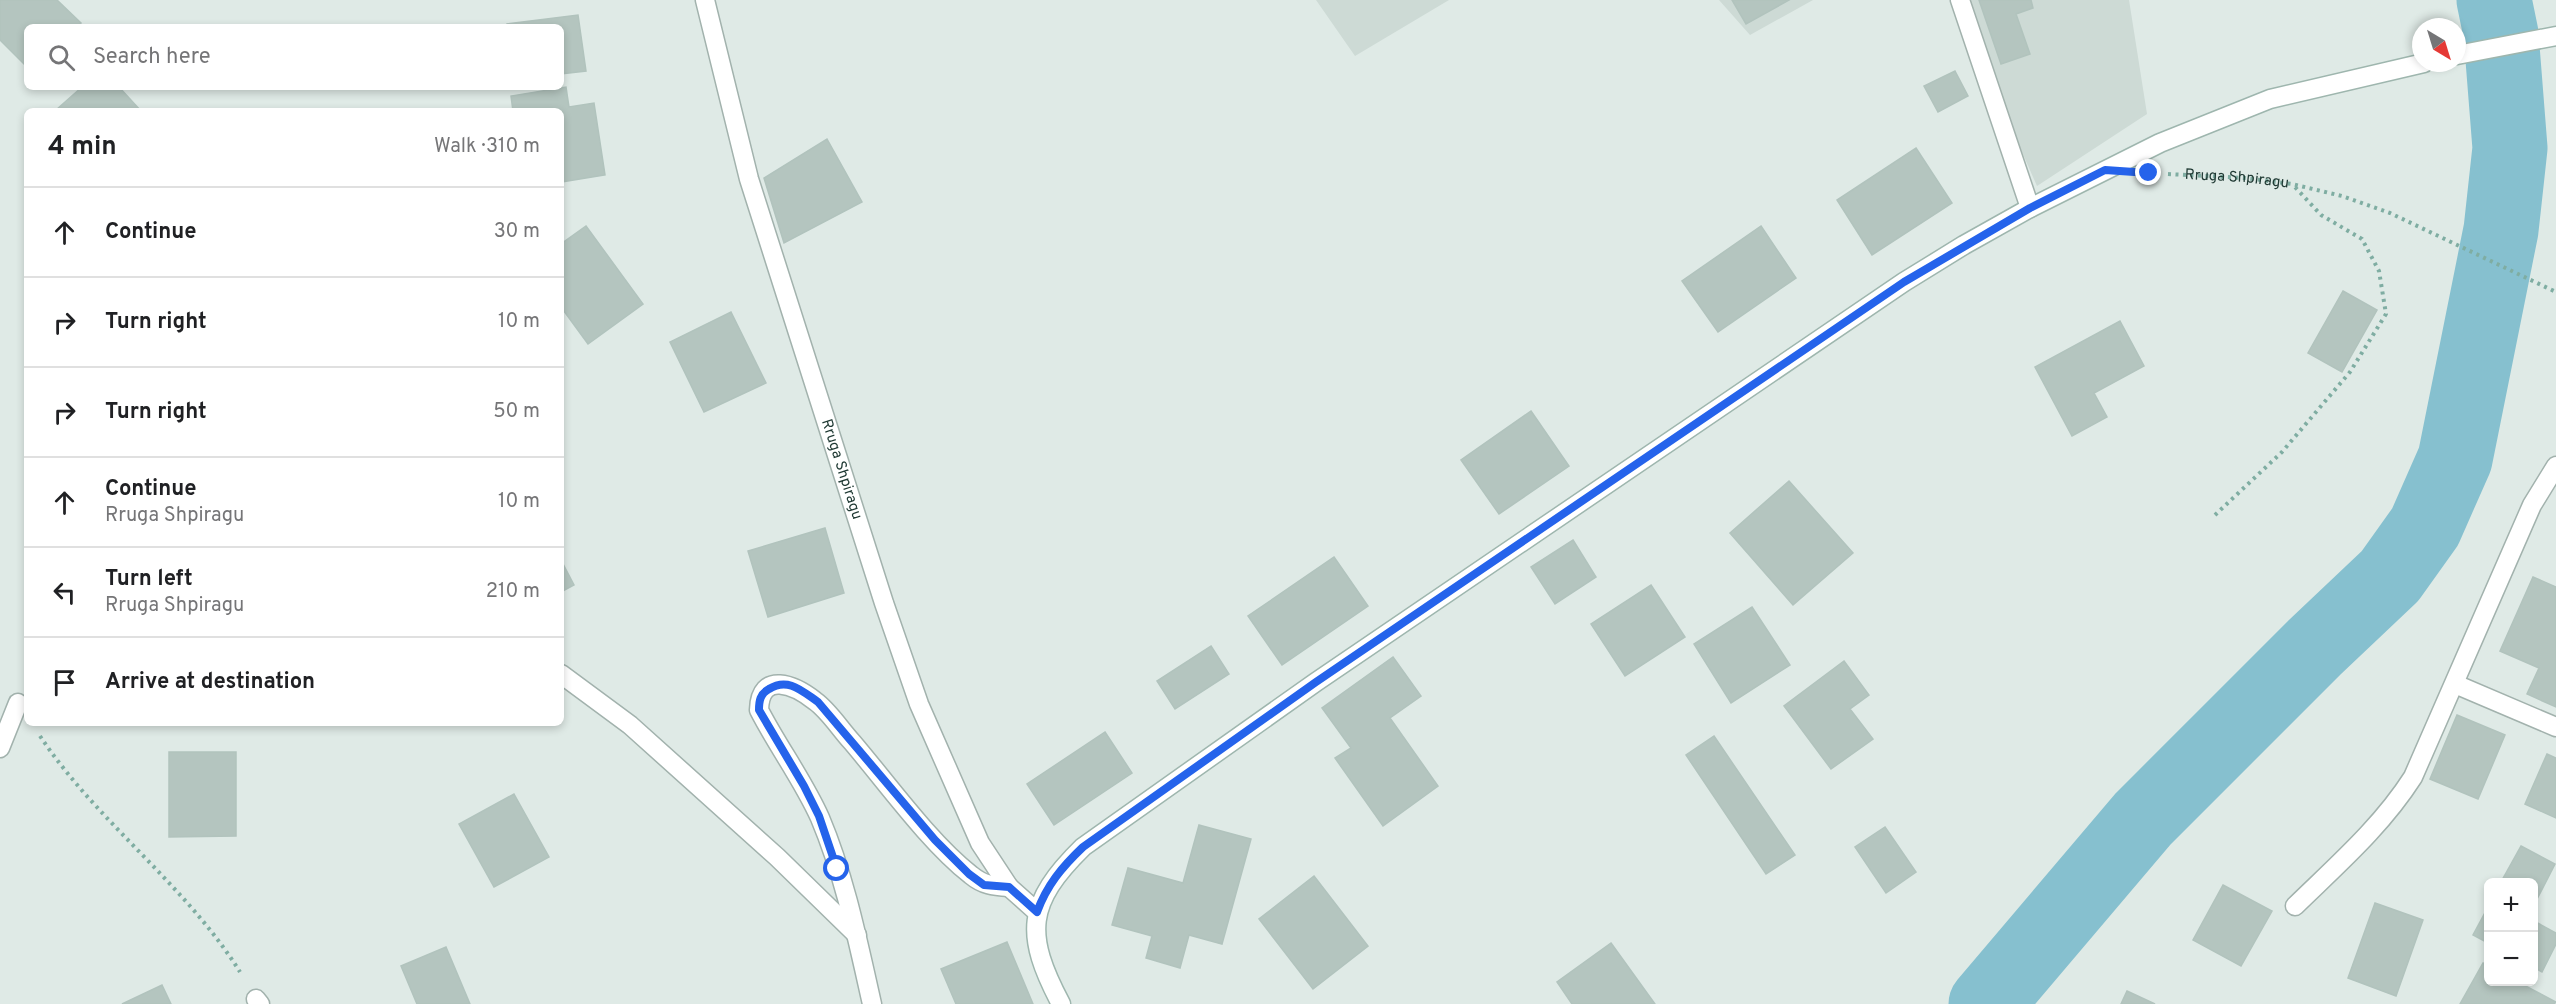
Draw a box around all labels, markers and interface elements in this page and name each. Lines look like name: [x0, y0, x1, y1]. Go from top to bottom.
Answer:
north arrow: [2412, 18, 2466, 72]
search box: [24, 24, 564, 90]
icon: search: [45, 41, 78, 74]
text: Search here: [93, 44, 211, 71]
text: 4 min: [48, 131, 117, 164]
text: Walk · 310 m: [434, 134, 540, 160]
route end: [2135, 159, 2161, 185]
street label: Rruga Shpiragu: [2184, 165, 2290, 193]
icon: ahead: [48, 216, 81, 249]
text: Continue: [105, 219, 196, 246]
text: 30 m: [494, 219, 540, 245]
icon: right: [48, 306, 81, 339]
text: Turn right: [105, 309, 207, 336]
text: 10 m: [498, 309, 540, 335]
icon: right: [48, 396, 81, 429]
text: Turn right: [105, 399, 207, 426]
text: 50 m: [493, 399, 540, 425]
street label: Rruga Shpiragu: [817, 417, 866, 522]
text: Continue: [105, 476, 196, 503]
icon: ahead: [48, 486, 81, 519]
text: 10 m: [498, 489, 540, 515]
text: Rruga Shpiragu: [105, 503, 244, 529]
text: Turn left: [105, 566, 193, 593]
icon: left: [48, 576, 81, 609]
text: 210 m: [486, 579, 540, 605]
text: Rruga Shpiragu: [105, 593, 244, 619]
icon: arrive: [48, 666, 81, 699]
text: Arrive at destination: [105, 669, 315, 696]
route start: [823, 855, 849, 881]
map controls: [2484, 878, 2538, 986]
button: +: [2484, 878, 2538, 932]
button: −: [2484, 932, 2538, 986]

